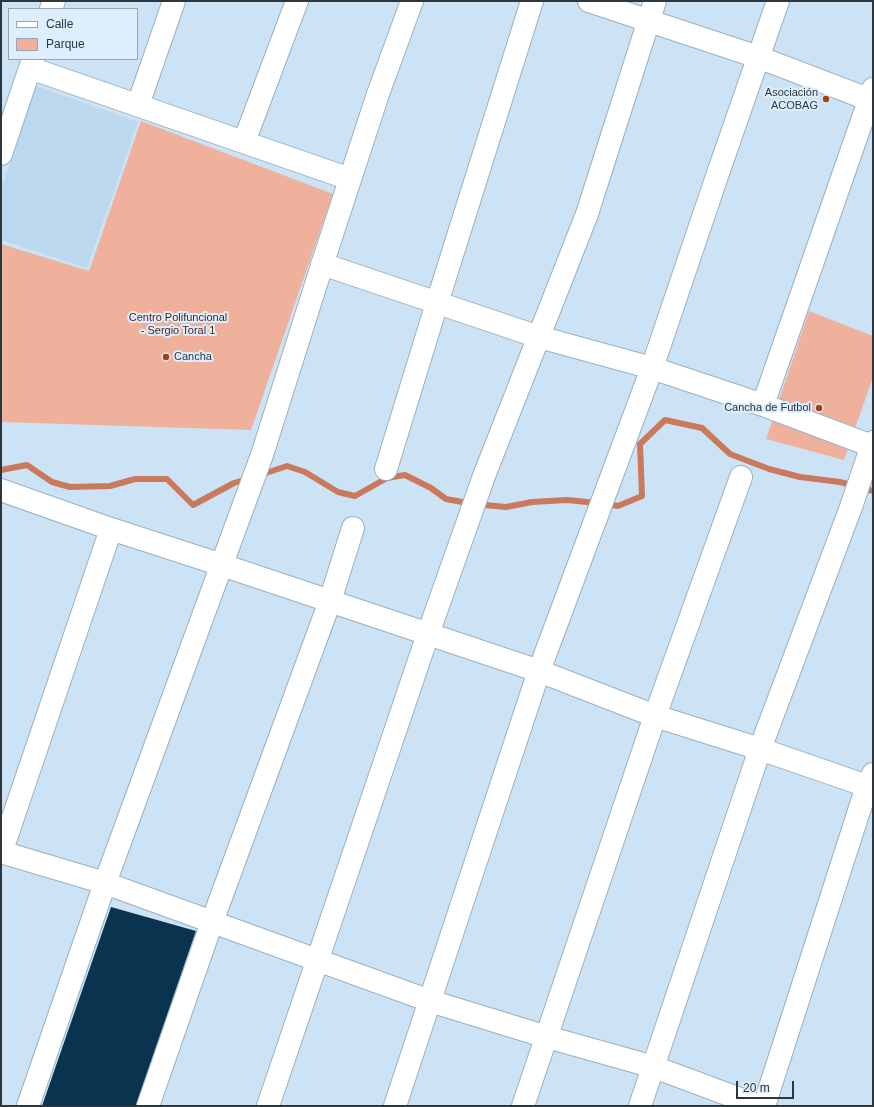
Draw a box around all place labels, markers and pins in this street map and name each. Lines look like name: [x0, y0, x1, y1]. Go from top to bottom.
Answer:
place label: Asociación ACOBAG: [765, 86, 818, 112]
marker: Asociación ACOBAG: [821, 94, 831, 104]
place label: Cancha: [174, 350, 212, 364]
marker: Cancha: [161, 352, 171, 362]
place label: Cancha de Futbol: [724, 401, 811, 415]
marker: Cancha de Futbol: [814, 403, 824, 413]

